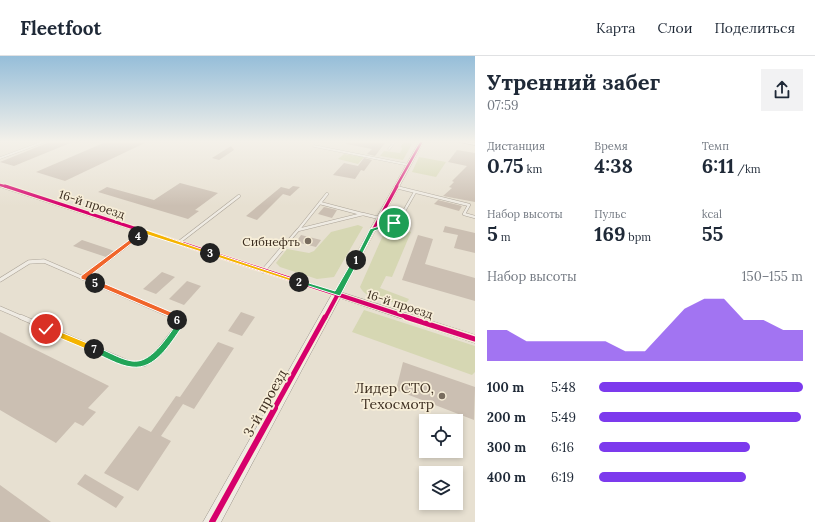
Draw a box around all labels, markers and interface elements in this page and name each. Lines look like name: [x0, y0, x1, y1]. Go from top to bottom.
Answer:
text: Fleetfoot: [20, 16, 101, 40]
text: Карта: [596, 19, 635, 37]
text: Слои: [657, 19, 692, 37]
text: Поделиться: [714, 19, 795, 37]
text: Утренний забег: [487, 68, 660, 96]
button: share: [761, 69, 803, 111]
text: 07:59: [487, 97, 519, 114]
text: Дистанция: [487, 139, 545, 153]
text: Время: [594, 139, 628, 153]
text: Темп: [702, 139, 729, 153]
text: 0.75: [487, 153, 524, 178]
text: 4:38: [594, 153, 633, 178]
text: 6:11: [702, 153, 734, 178]
text: km: [524, 162, 542, 176]
text: /km: [734, 162, 761, 176]
street label: 16-й проезд: [57, 186, 127, 222]
pin: [377, 206, 411, 240]
text: Набор высоты: [487, 207, 563, 221]
text: Пульс: [594, 207, 626, 221]
text: kcal: [702, 207, 722, 221]
icon: arrive: [383, 212, 405, 234]
text: 5: [487, 221, 498, 246]
text: 169: [594, 221, 625, 246]
text: 55: [702, 221, 723, 246]
pin: 4: [128, 226, 148, 246]
text: 4: [135, 229, 141, 243]
text: m: [498, 230, 511, 244]
text: bpm: [625, 230, 651, 244]
place label: Сибнефть: [242, 234, 300, 249]
marker: Сибнефть: [303, 236, 313, 246]
pin: 3: [200, 243, 220, 263]
text: 3: [207, 246, 213, 260]
pin: 1: [346, 250, 366, 270]
text: 1: [354, 253, 358, 267]
text: Набор высоты: [487, 268, 577, 285]
text: 150–155 m: [742, 268, 803, 285]
pin: 2: [289, 272, 309, 292]
pin: 5: [85, 273, 105, 293]
text: 2: [296, 275, 302, 289]
text: 5: [92, 276, 98, 290]
street label: 16-й проезд: [365, 286, 435, 322]
pin: 6: [167, 310, 187, 330]
pin: [29, 312, 63, 346]
text: 6: [174, 313, 180, 327]
icon: check: [35, 318, 57, 340]
pin: 7: [84, 339, 104, 359]
text: 7: [91, 342, 97, 356]
street label: 3-й проезд: [239, 366, 291, 440]
place label: Лидер СТО, Техосмотр: [355, 379, 434, 413]
text: 100 m: [487, 379, 524, 396]
text: 5:48: [551, 379, 576, 396]
marker: Лидер СТО, Техосмотр: [437, 391, 447, 401]
text: 200 m: [487, 409, 526, 426]
text: 5:49: [551, 409, 576, 426]
map controls: [419, 414, 463, 510]
button: locate: [419, 414, 463, 458]
text: 300 m: [487, 439, 526, 456]
text: 6:16: [551, 439, 574, 456]
button: layers: [419, 466, 463, 510]
text: 400 m: [487, 469, 526, 486]
text: 6:19: [551, 469, 574, 486]

